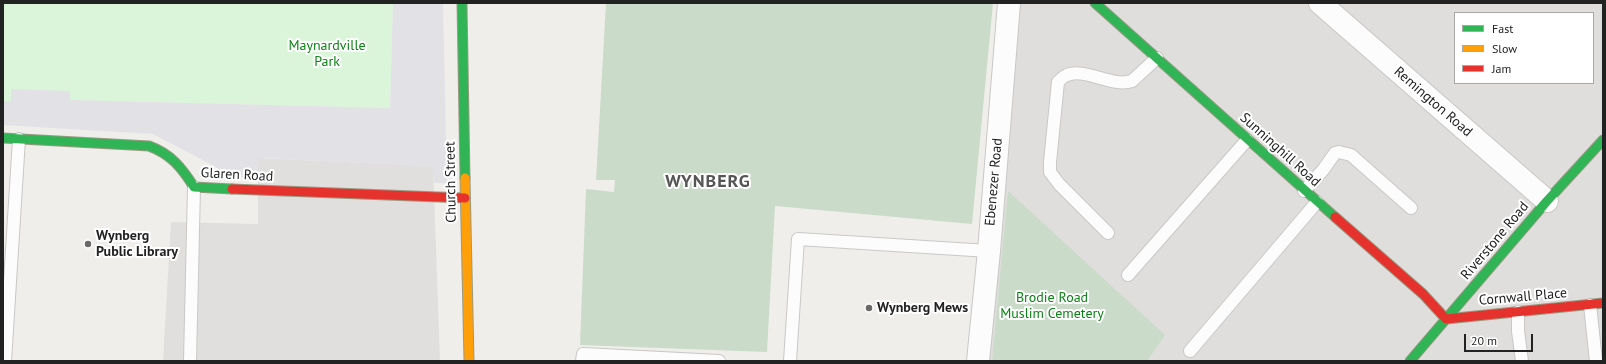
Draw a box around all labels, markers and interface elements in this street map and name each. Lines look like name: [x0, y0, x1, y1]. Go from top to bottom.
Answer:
legend: [1454, 12, 1594, 84]
text: Fast: [1492, 21, 1513, 36]
park label: Maynardville Park: [288, 38, 366, 70]
text: Slow: [1492, 41, 1517, 56]
text: Jam: [1492, 61, 1511, 76]
street label: Remington Road: [1390, 63, 1476, 141]
street label: Sunninghill Road: [1236, 110, 1324, 190]
street label: Ebenezer Road: [982, 137, 1006, 227]
street label: Church Street: [442, 141, 460, 223]
street label: Glaren Road: [200, 165, 274, 185]
district label: WYNBERG: [665, 171, 751, 193]
street label: Riverstone Road: [1457, 199, 1533, 283]
place label: Wynberg Public Library: [96, 228, 178, 260]
marker: Wynberg Public Library: [83, 239, 93, 249]
street label: Cornwall Place: [1478, 285, 1568, 309]
park label: Brodie Road Muslim Cemetery: [1000, 290, 1104, 322]
place label: Wynberg Mews: [877, 300, 968, 316]
marker: Wynberg Mews: [864, 303, 874, 313]
scale bar: [1466, 326, 1535, 352]
text: 20 m: [1471, 333, 1497, 348]

